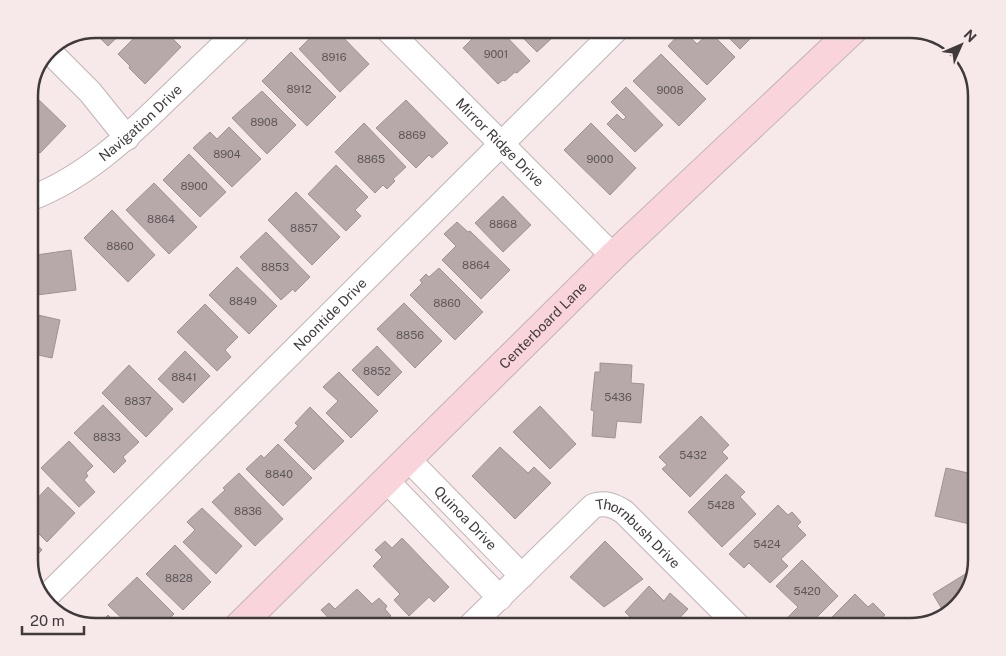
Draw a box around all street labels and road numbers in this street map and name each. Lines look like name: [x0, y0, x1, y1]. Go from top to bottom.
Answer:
street label: Navigation Drive: [96, 81, 185, 164]
street label: Mirror Ridge Drive: [453, 95, 547, 190]
street label: Noontide Drive: [290, 275, 370, 354]
street label: Centerboard Lane: [496, 279, 590, 372]
street label: Quinoa Drive: [431, 483, 500, 553]
street label: Thornbush Drive: [594, 496, 684, 572]

